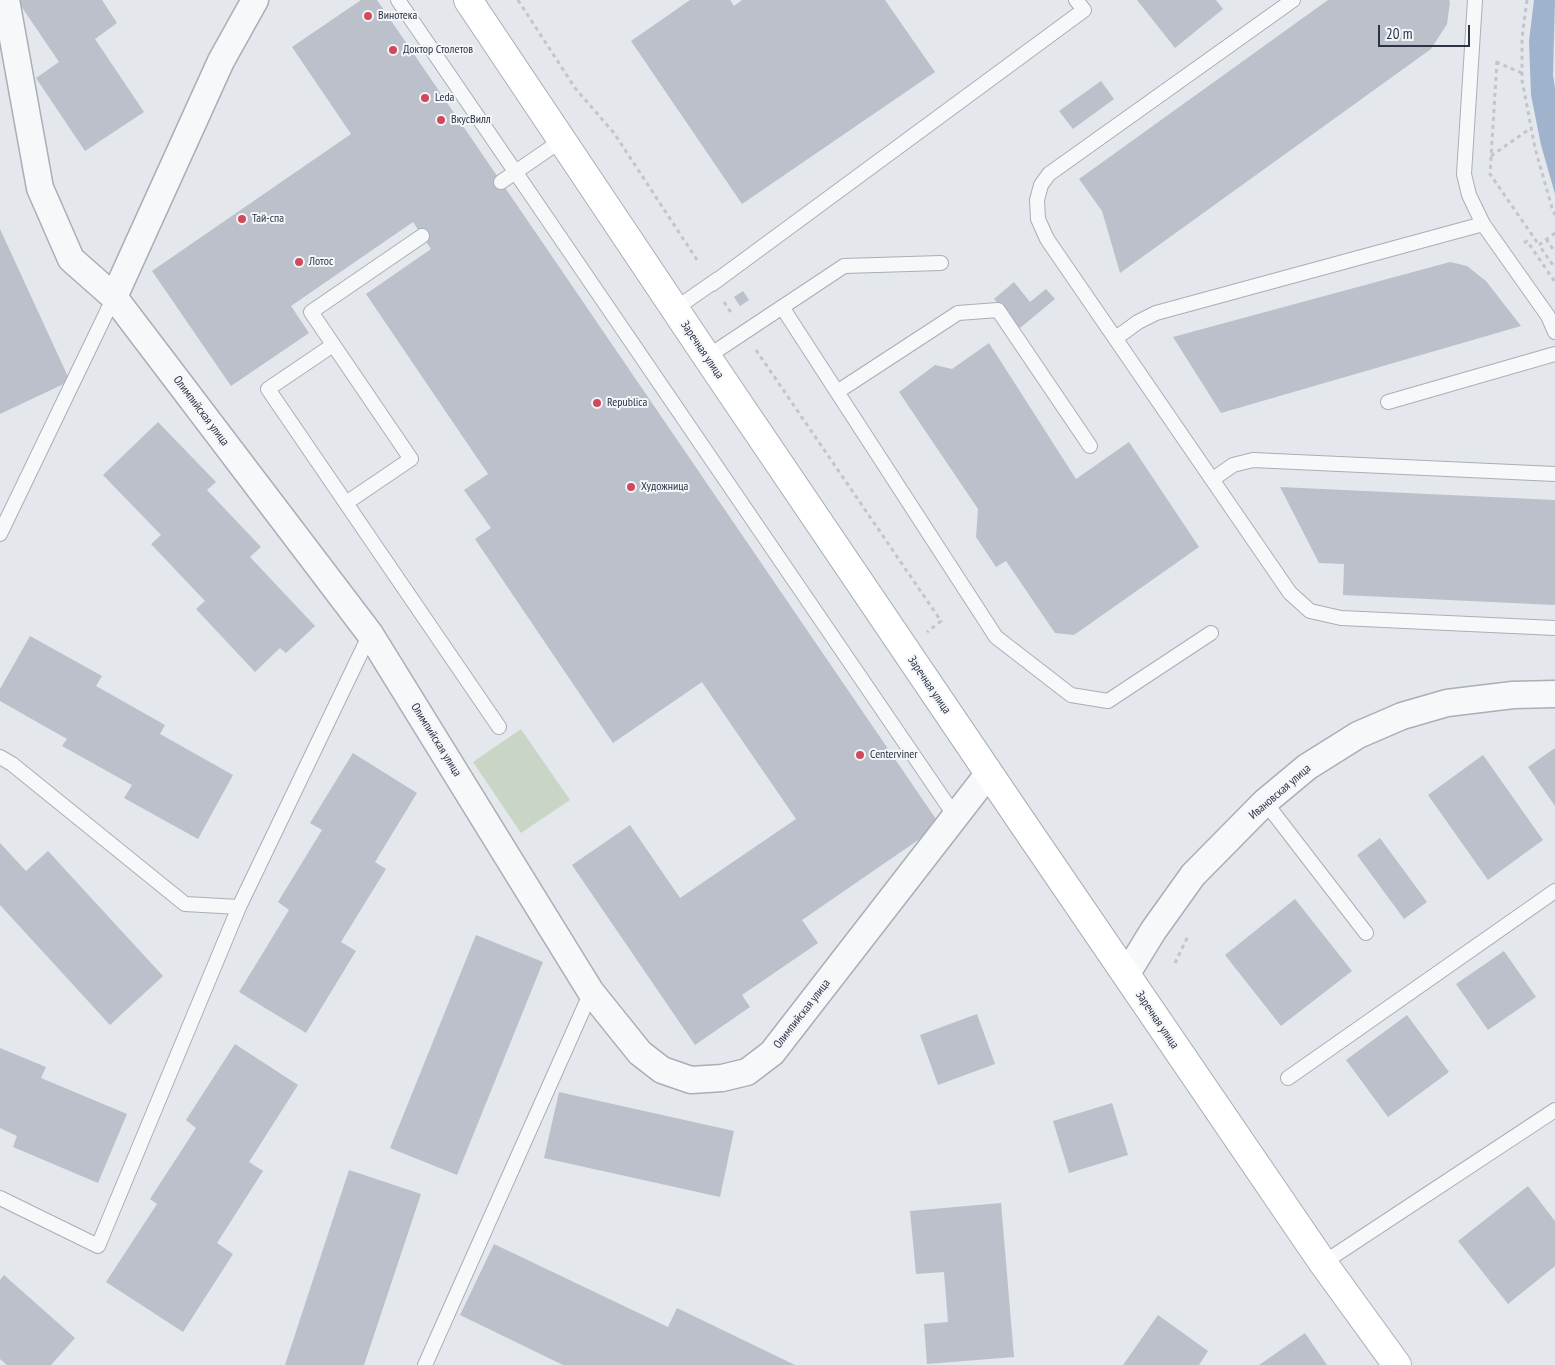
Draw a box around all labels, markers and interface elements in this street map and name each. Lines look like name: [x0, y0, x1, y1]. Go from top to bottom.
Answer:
place label: Винотека: [378, 9, 417, 23]
marker: Винотека: [362, 10, 374, 22]
scale bar: [1380, 15, 1472, 47]
text: 20 m: [1386, 24, 1412, 43]
place label: Доктор Столетов: [403, 43, 473, 57]
marker: Доктор Столетов: [387, 44, 399, 56]
place label: Leda: [435, 91, 454, 105]
marker: Leda: [419, 92, 431, 104]
place label: ВкусВилл: [451, 113, 491, 127]
marker: ВкусВилл: [435, 114, 447, 126]
place label: Тай-спа: [252, 212, 284, 226]
marker: Тай-спа: [236, 213, 248, 225]
place label: Лотос: [309, 255, 333, 269]
marker: Лотос: [293, 256, 305, 268]
street label: Заречная улица: [677, 318, 727, 382]
street label: Олимпийская улица: [170, 373, 232, 449]
place label: Republica: [607, 396, 647, 410]
marker: Republica: [591, 397, 603, 409]
place label: Художница: [641, 480, 688, 494]
marker: Художница: [625, 481, 637, 493]
street label: Заречная улица: [904, 653, 954, 717]
street label: Олимпийская улица: [408, 701, 464, 779]
place label: Centerviner: [870, 748, 918, 762]
marker: Centerviner: [854, 749, 866, 761]
street label: Ивановская улица: [1246, 761, 1314, 823]
street label: Олимпийская улица: [770, 977, 834, 1051]
street label: Заречная улица: [1132, 988, 1182, 1052]

